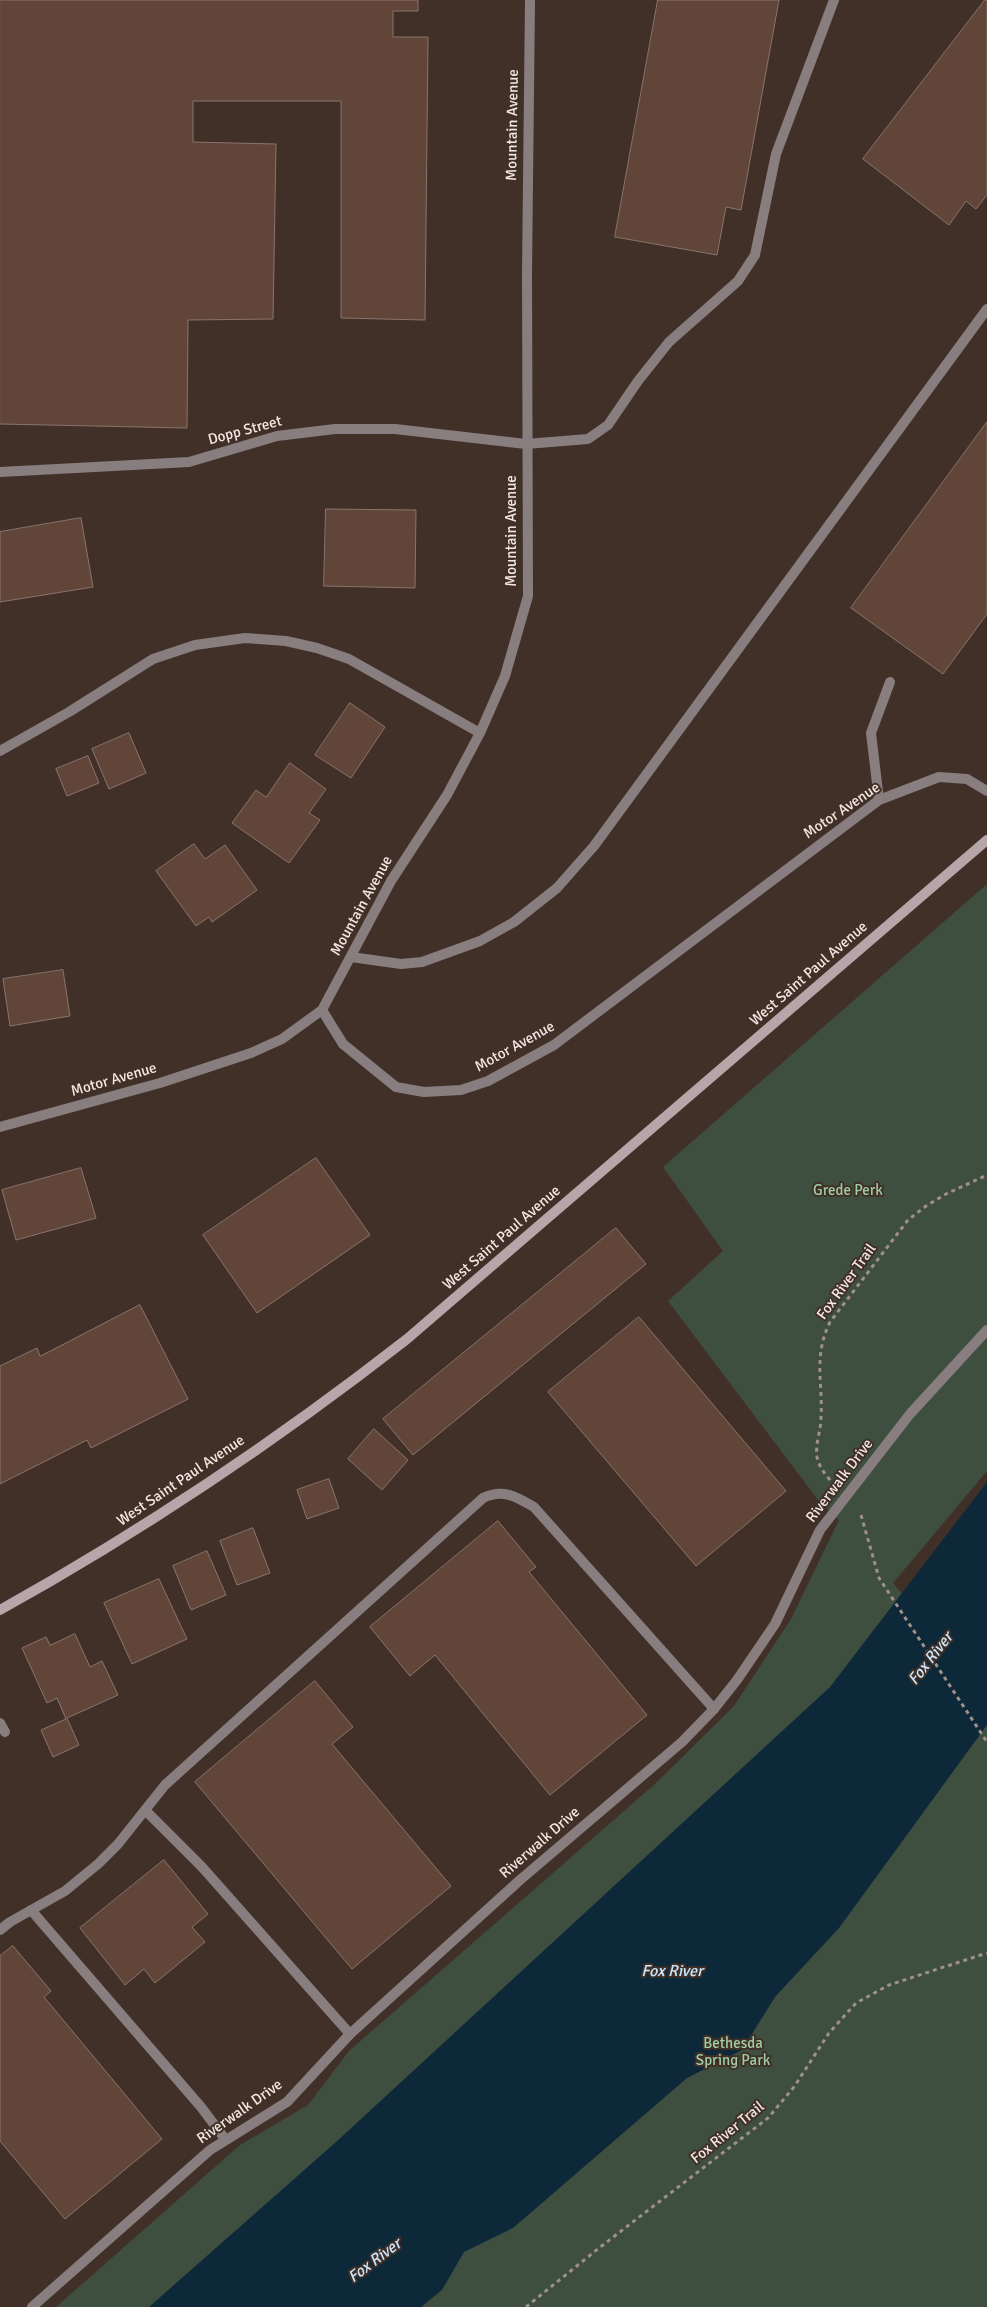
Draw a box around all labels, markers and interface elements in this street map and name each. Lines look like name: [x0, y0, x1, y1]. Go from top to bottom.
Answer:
street label: Mountain Avenue: [503, 69, 523, 181]
street label: Dopp Street: [206, 412, 284, 450]
street label: Mountain Avenue: [503, 475, 521, 587]
street label: Motor Avenue: [800, 779, 884, 843]
street label: Mountain Avenue: [327, 853, 397, 959]
street label: West Saint Paul Avenue: [746, 918, 872, 1030]
street label: Motor Avenue: [472, 1018, 558, 1076]
street label: Motor Avenue: [69, 1059, 159, 1101]
street label: West Saint Paul Avenue: [439, 1182, 565, 1294]
park label: Grede Perk: [813, 1182, 883, 1200]
street label: Fox River Trail: [814, 1241, 880, 1323]
street label: West Saint Paul Avenue: [114, 1432, 248, 1530]
street label: Riverwalk Drive: [803, 1436, 877, 1526]
water label: Fox River: [904, 1629, 958, 1689]
street label: Riverwalk Drive: [496, 1803, 584, 1883]
water label: Fox River: [641, 1962, 703, 1982]
park label: Bethesda Spring Park: [696, 2035, 770, 2070]
street label: Riverwalk Drive: [194, 2076, 286, 2148]
street label: Fox River Trail: [688, 2098, 768, 2168]
water label: Fox River: [345, 2235, 405, 2287]

